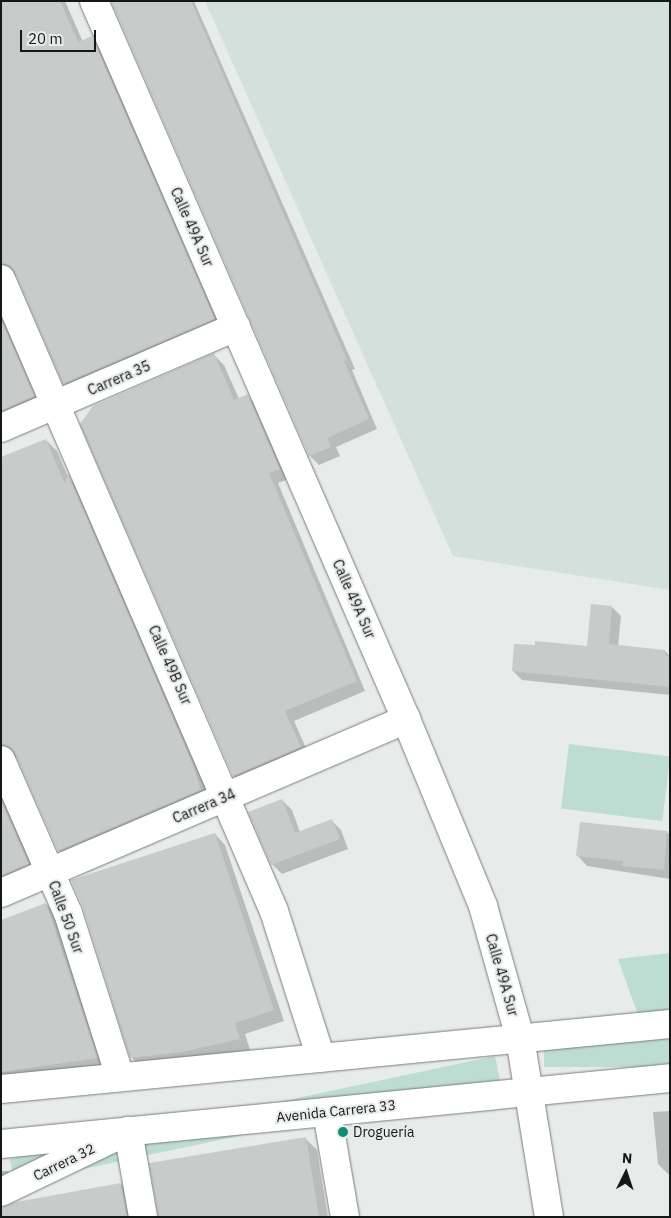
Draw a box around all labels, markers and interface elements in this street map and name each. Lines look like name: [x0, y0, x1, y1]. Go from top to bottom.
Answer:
scale bar: [22, 20, 99, 52]
text: 20 m: [28, 29, 63, 48]
street label: Calle 49A Sur: [167, 185, 217, 269]
street label: Carrera 35: [85, 357, 153, 399]
street label: Calle 49A Sur: [329, 557, 379, 641]
street label: Calle 49B Sur: [145, 623, 195, 707]
street label: Carrera 34: [170, 785, 238, 827]
street label: Calle 50 Sur: [45, 878, 87, 956]
street label: Calle 49A Sur: [482, 932, 522, 1018]
street label: Avenida Carrera 33: [275, 1096, 397, 1126]
place label: Droguería: [353, 1124, 414, 1140]
marker: Droguería: [337, 1126, 349, 1138]
street label: Carrera 32: [30, 1140, 98, 1184]
north arrow: [601, 1148, 651, 1198]
text: N: [621, 1149, 633, 1167]

